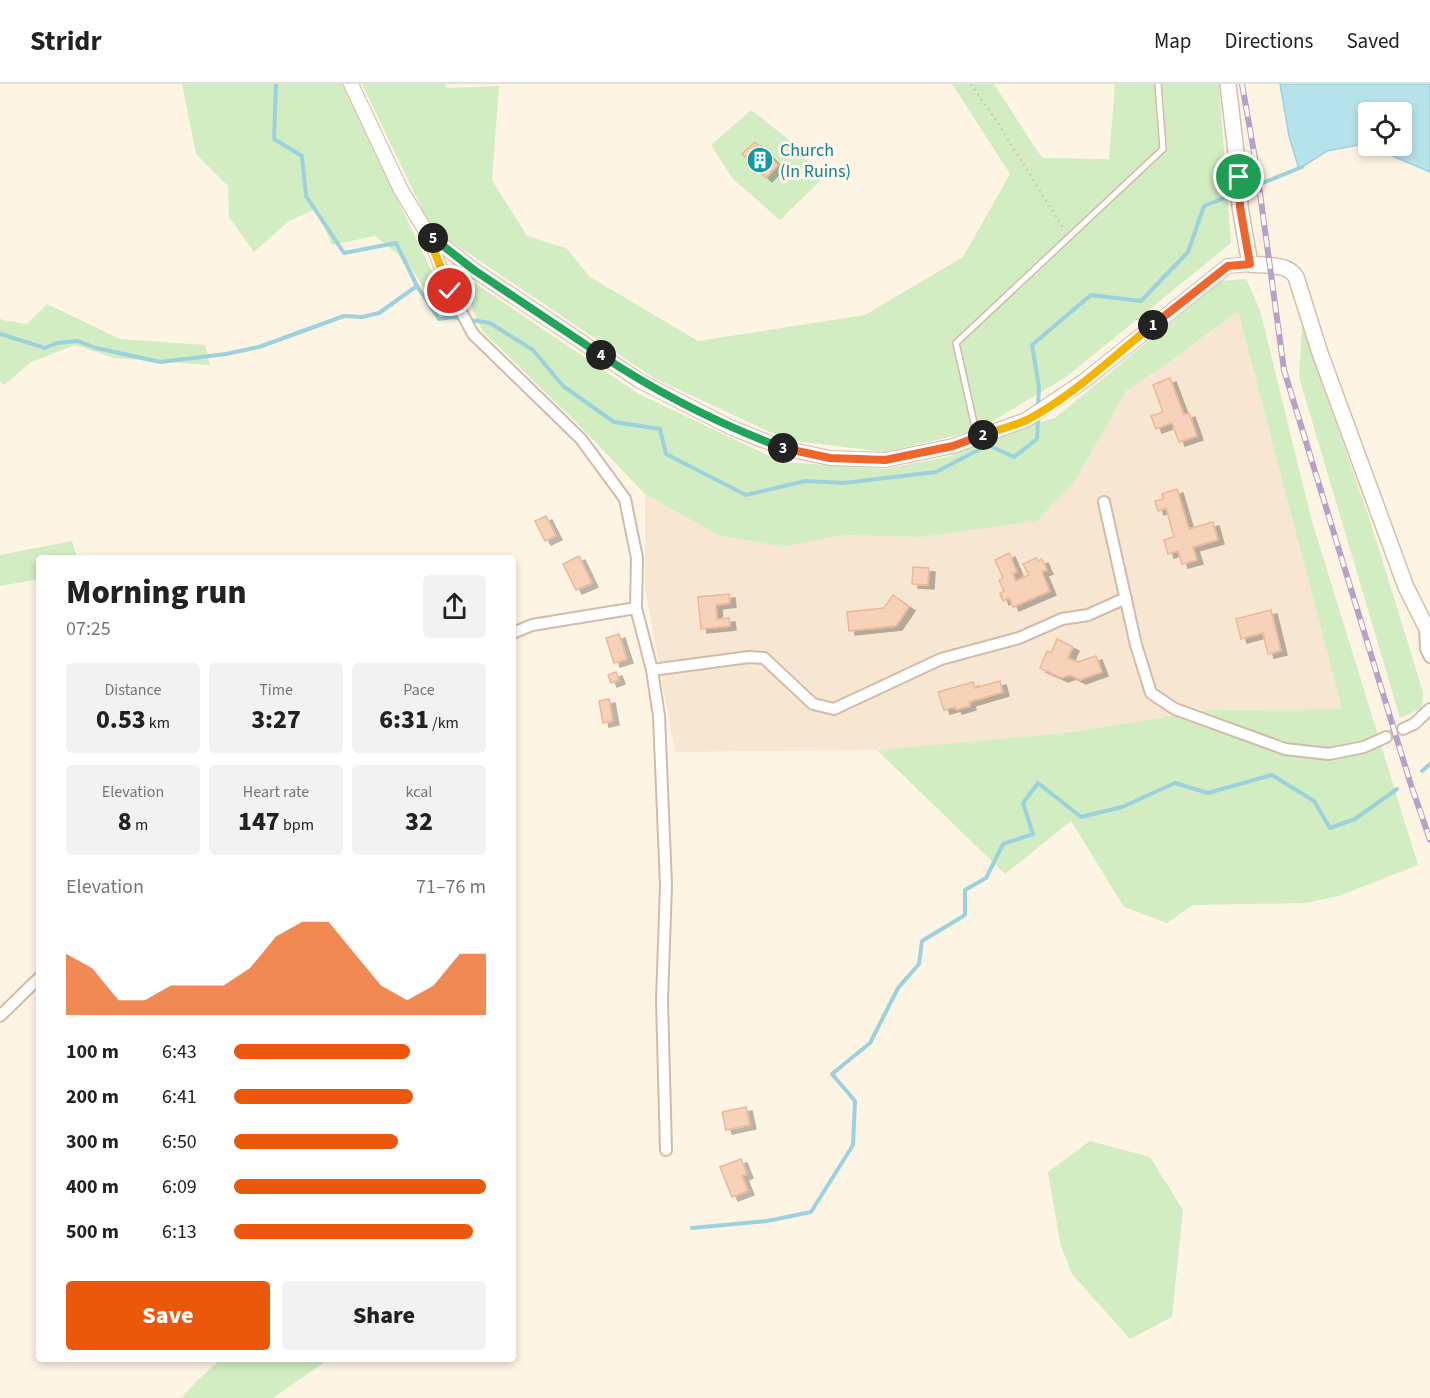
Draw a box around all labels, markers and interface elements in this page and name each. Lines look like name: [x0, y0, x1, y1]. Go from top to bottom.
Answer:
text: Stridr: [30, 21, 102, 61]
text: Map: [1154, 26, 1192, 56]
text: Directions: [1225, 26, 1313, 56]
text: Saved: [1346, 26, 1400, 56]
map controls: [1358, 102, 1412, 156]
button: locate: [1358, 102, 1412, 156]
place label: Church (In Ruins): [780, 138, 851, 184]
building icon: Church (In Ruins): [745, 145, 775, 175]
pin: [1213, 151, 1264, 202]
icon: arrive: [1222, 160, 1255, 193]
pin: 5: [418, 223, 448, 253]
text: 5: [429, 227, 437, 249]
pin: [424, 265, 475, 316]
icon: check: [433, 274, 466, 307]
pin: 1: [1138, 310, 1168, 340]
text: 1: [1149, 314, 1157, 336]
pin: 4: [586, 340, 616, 370]
text: 4: [597, 344, 605, 366]
pin: 2: [968, 420, 998, 450]
text: 2: [979, 424, 987, 446]
pin: 3: [768, 433, 798, 463]
text: 3: [779, 437, 787, 459]
text: Morning run: [66, 569, 246, 616]
button: share: [423, 575, 486, 638]
text: 07:25: [66, 615, 111, 643]
text: Distance: [105, 679, 161, 701]
text: Time: [259, 679, 293, 701]
text: Pace: [403, 679, 435, 701]
text: 0.53: [96, 701, 146, 738]
text: 3:27: [251, 701, 301, 738]
text: 6:31: [379, 701, 429, 738]
text: km: [146, 712, 170, 734]
text: /km: [429, 712, 459, 734]
text: Elevation: [102, 781, 164, 803]
text: Heart rate: [243, 781, 309, 803]
text: kcal: [406, 781, 432, 803]
text: 8: [118, 803, 132, 840]
text: 147: [238, 803, 280, 840]
text: 32: [405, 803, 433, 840]
text: m: [132, 814, 148, 836]
text: bpm: [280, 814, 314, 836]
text: Elevation: [66, 873, 144, 901]
text: 71–76 m: [416, 873, 486, 901]
text: 100 m: [66, 1038, 119, 1066]
text: 6:43: [162, 1038, 197, 1066]
text: 200 m: [66, 1083, 119, 1111]
text: 6:41: [162, 1083, 197, 1111]
text: 300 m: [66, 1128, 119, 1156]
text: 6:50: [162, 1128, 197, 1156]
text: 400 m: [66, 1173, 119, 1201]
text: 6:09: [162, 1173, 197, 1201]
text: 500 m: [66, 1218, 119, 1246]
text: 6:13: [162, 1218, 197, 1246]
button: Save: [66, 1281, 270, 1350]
button: Share: [282, 1281, 486, 1350]

